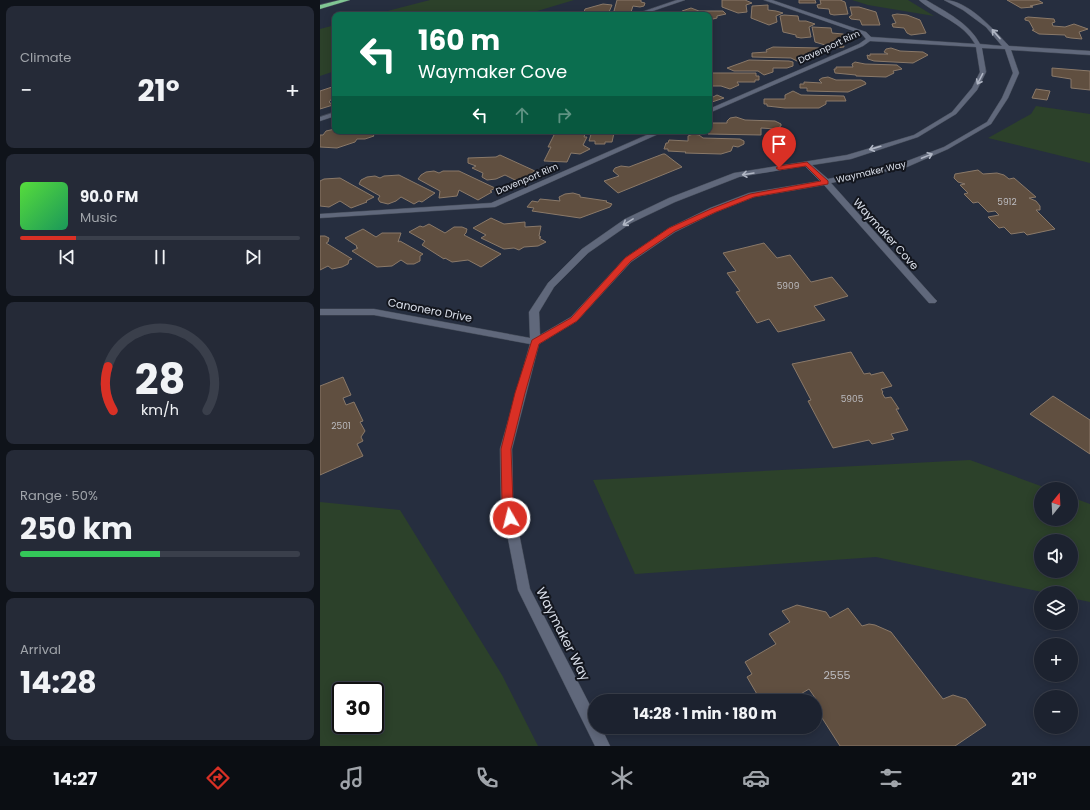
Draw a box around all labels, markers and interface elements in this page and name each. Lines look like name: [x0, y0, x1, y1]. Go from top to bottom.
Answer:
text: 160 m: [418, 21, 500, 60]
street label: Davenport Rim: [796, 27, 862, 67]
icon: left: [352, 28, 404, 80]
one-way arrow: [991, 29, 1000, 40]
text: Climate: [20, 48, 71, 67]
text: Waymaker Cove: [418, 59, 567, 84]
text: 21°: [137, 69, 180, 112]
one-way arrow: [976, 73, 983, 85]
text: −: [20, 75, 32, 106]
text: +: [285, 75, 300, 106]
icon: left: [469, 104, 491, 126]
icon: ahead: [511, 104, 533, 126]
icon: right: [553, 104, 575, 126]
pin: [762, 127, 796, 168]
icon: arrive: [768, 133, 790, 155]
one-way arrow: [869, 145, 882, 152]
one-way arrow: [920, 152, 932, 159]
street label: Waymaker Way: [835, 158, 907, 186]
street label: Davenport Rim: [494, 160, 560, 198]
one-way arrow: [742, 170, 755, 178]
text: 90.0 FM: [80, 186, 138, 207]
street label: Waymaker Cove: [850, 195, 923, 273]
house number: 5912: [997, 196, 1017, 208]
text: Music: [80, 208, 117, 227]
one-way arrow: [622, 219, 634, 227]
icon: previous: [56, 246, 78, 268]
icon: pause: [149, 246, 171, 268]
icon: next: [242, 246, 264, 268]
house number: 5909: [777, 280, 800, 292]
street label: Canonero Drive: [386, 294, 474, 326]
text: 28: [135, 350, 185, 409]
house number: 5905: [841, 393, 864, 405]
text: km/h: [141, 400, 179, 420]
house number: 2501: [331, 420, 351, 432]
north arrow: [1034, 482, 1078, 526]
map controls: [1034, 482, 1078, 734]
text: Range · 50%: [20, 486, 98, 505]
position arrow: [489, 497, 531, 539]
text: 250 km: [20, 507, 133, 550]
button: sound: [1034, 534, 1078, 578]
street label: Waymaker Way: [531, 584, 595, 685]
button: layers: [1034, 586, 1078, 630]
button: +: [1034, 638, 1078, 682]
text: Arrival: [20, 640, 61, 659]
text: 14:28: [20, 661, 97, 704]
house number: 2555: [823, 667, 851, 683]
speed limit sign: 30: [332, 682, 384, 734]
button: −: [1034, 690, 1078, 734]
text: 14:28 · 1 min · 180 m: [633, 703, 777, 724]
icon: directions: [204, 764, 232, 792]
icon: music: [338, 764, 366, 792]
icon: phone: [473, 764, 501, 792]
icon: climate: [608, 764, 636, 792]
icon: car: [742, 764, 770, 792]
icon: filters: [877, 764, 905, 792]
text: 14:27: [53, 766, 97, 791]
text: 21°: [1011, 766, 1037, 791]

